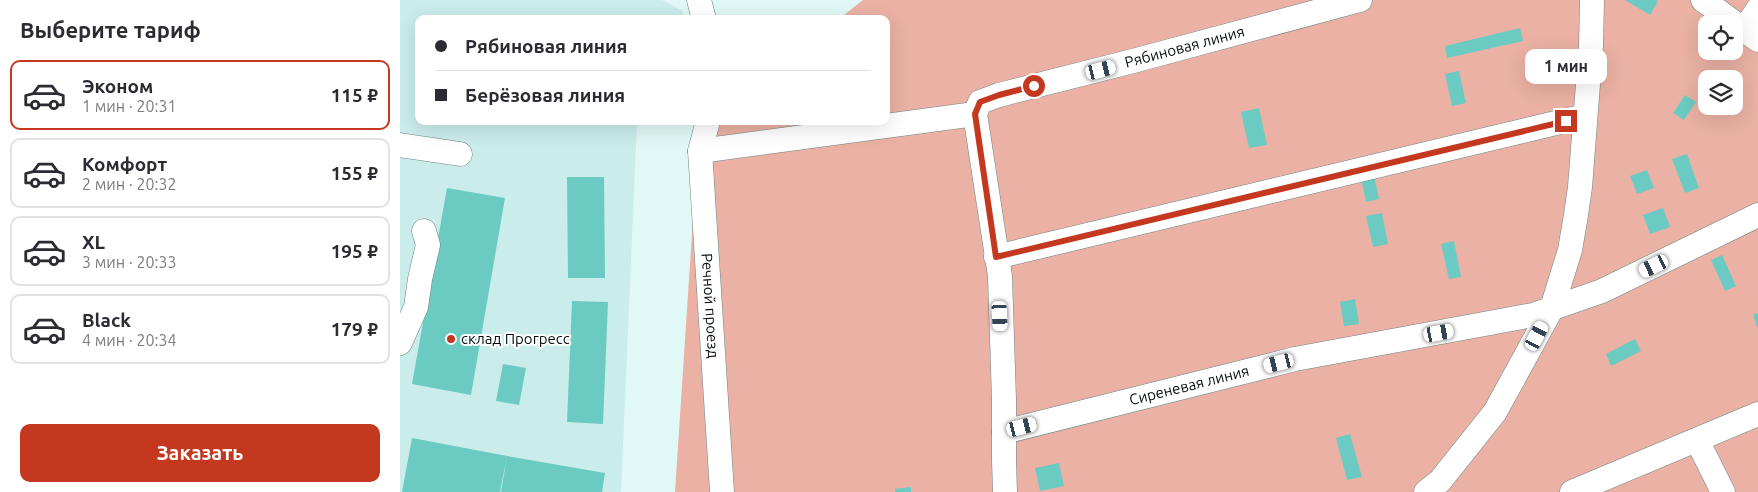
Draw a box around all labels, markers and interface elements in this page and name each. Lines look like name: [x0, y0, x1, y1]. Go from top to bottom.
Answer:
map controls: [1698, 15, 1743, 115]
button: locate: [1698, 15, 1743, 60]
text: Выберите тариф: [20, 17, 201, 42]
street label: Рябиновая линия: [1123, 22, 1246, 71]
text: Рябиновая линия: [465, 35, 628, 57]
callout: 1 мин: [1525, 48, 1607, 84]
text: 1 мин: [1544, 57, 1588, 75]
car: [1084, 59, 1117, 81]
button: layers: [1698, 70, 1743, 115]
icon: car: [22, 73, 67, 118]
text: Эконом: [82, 75, 153, 97]
route start: [1023, 75, 1045, 97]
text: 115 ₽: [331, 84, 378, 106]
text: Берёзовая линия: [465, 84, 625, 106]
text: 1 мин · 20:31: [82, 97, 176, 115]
route end: [1555, 110, 1577, 132]
icon: car: [22, 151, 67, 196]
text: Комфорт: [82, 153, 167, 175]
text: 155 ₽: [331, 162, 378, 184]
text: 2 мин · 20:32: [82, 175, 176, 193]
icon: car: [22, 229, 67, 274]
text: XL: [82, 231, 105, 253]
text: 195 ₽: [331, 240, 378, 262]
text: 3 мин · 20:33: [82, 253, 176, 271]
street label: Речной проезд: [699, 253, 722, 359]
car: [1637, 253, 1670, 279]
car: [991, 301, 1008, 331]
icon: car: [22, 307, 67, 352]
text: Black: [82, 309, 131, 331]
text: 179 ₽: [331, 318, 378, 340]
car: [1523, 319, 1550, 353]
car: [1422, 323, 1455, 343]
place label: склад Прогресс: [461, 330, 570, 347]
text: 4 мин · 20:34: [82, 331, 176, 349]
marker: склад Прогресс: [445, 333, 457, 345]
car: [1262, 352, 1295, 374]
street label: Сиреневая линия: [1127, 362, 1251, 408]
car: [1005, 416, 1038, 438]
button: Заказать: [20, 424, 380, 482]

